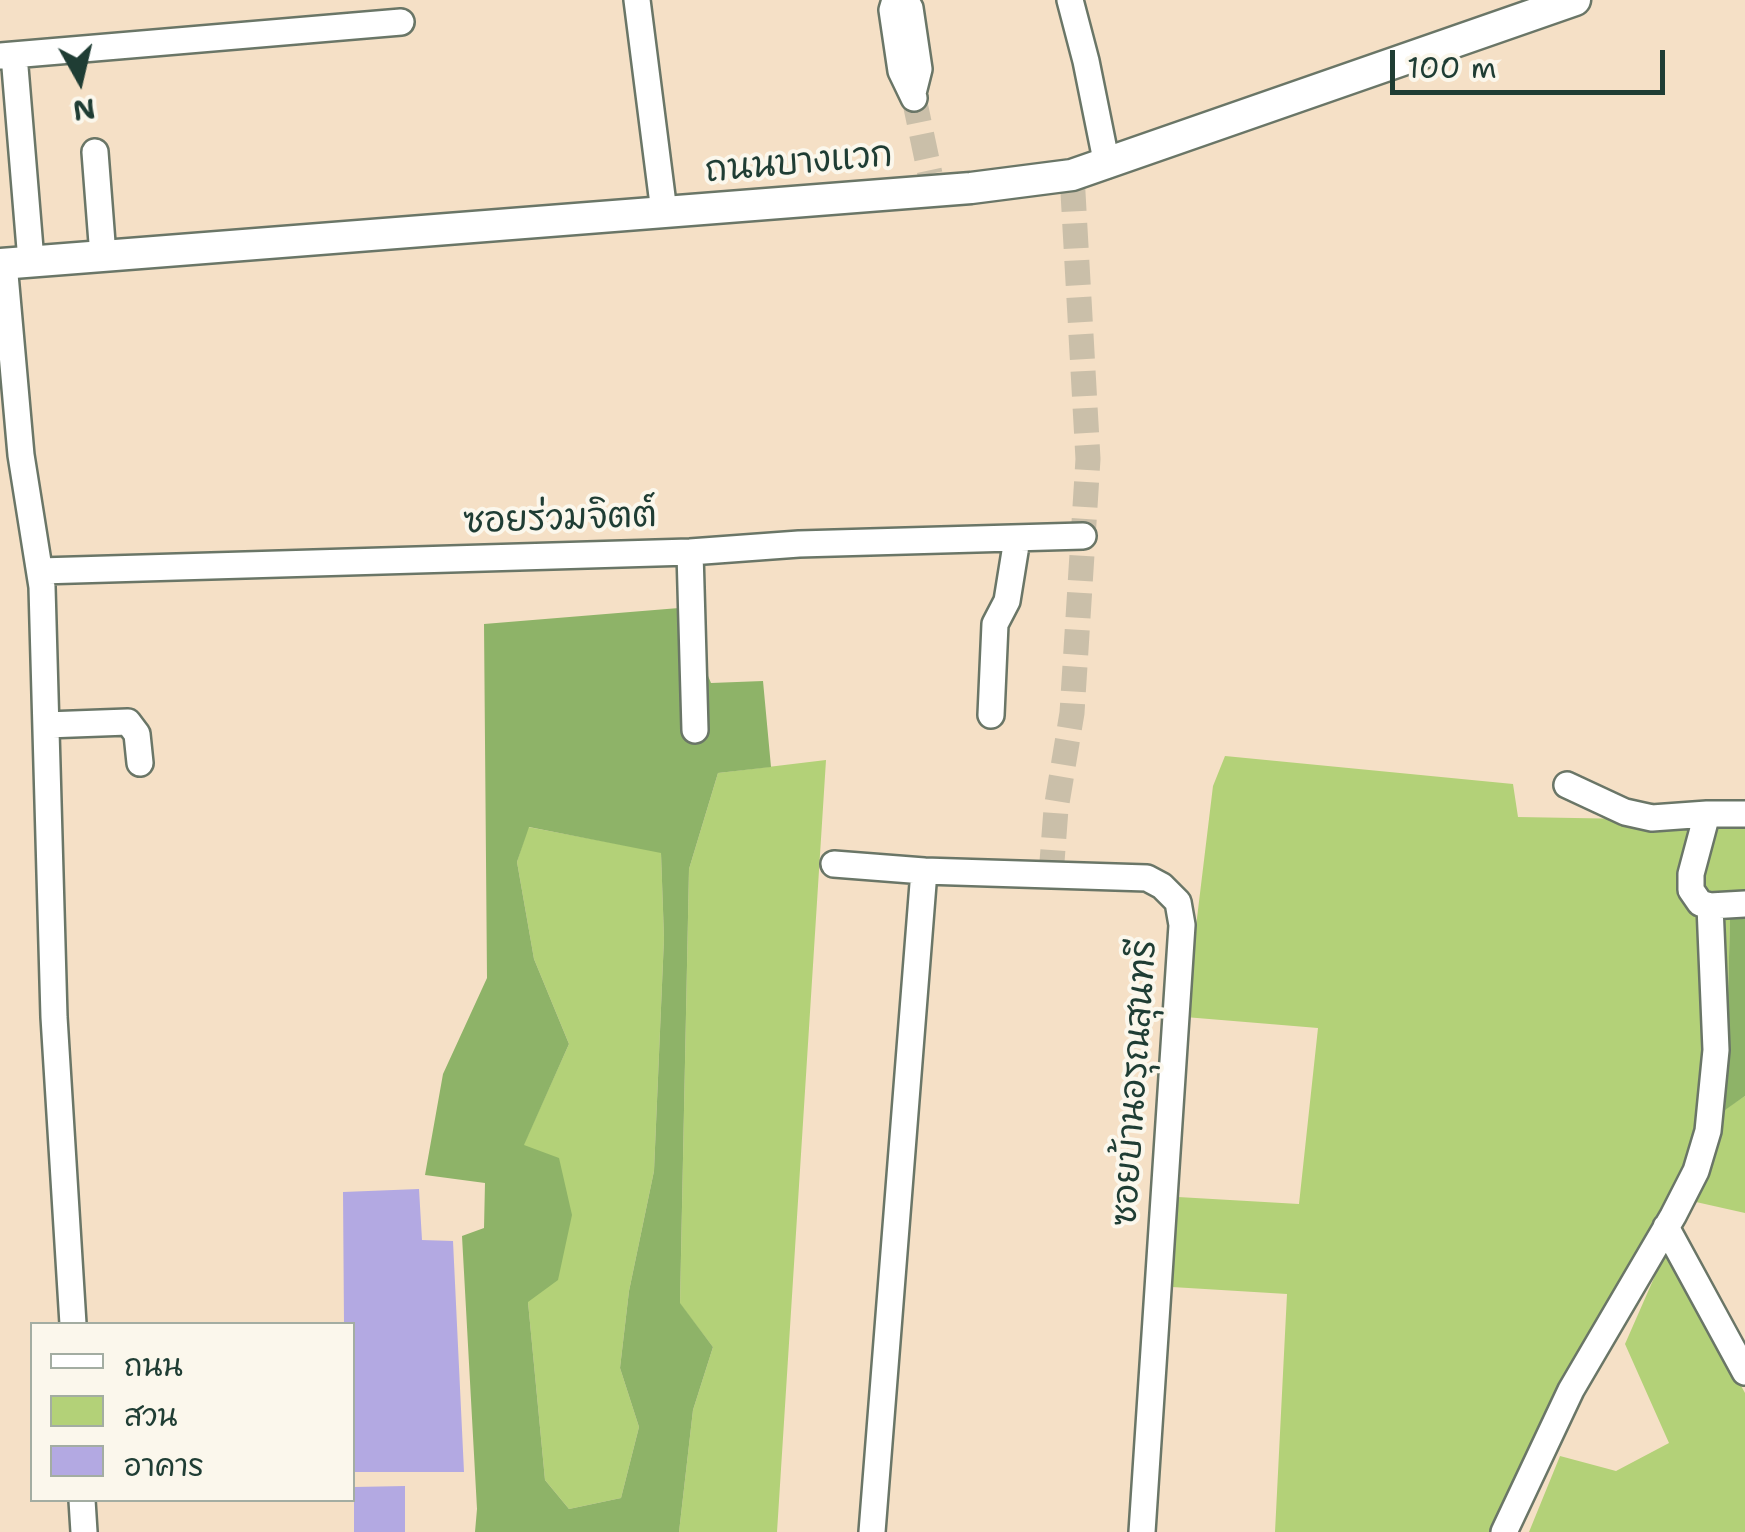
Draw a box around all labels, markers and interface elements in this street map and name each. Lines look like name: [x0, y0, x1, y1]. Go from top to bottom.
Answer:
north arrow: [30, 30, 130, 130]
scale bar: [1395, 30, 1670, 92]
text: 100 m: [1407, 47, 1497, 88]
text: N: [71, 89, 98, 130]
street label: ถนนบางแวก: [703, 135, 895, 193]
street label: ซอยร่วมจิตต์: [462, 496, 658, 544]
street label: ซอยบ้านอรุณสุนทรี: [1105, 939, 1167, 1227]
legend: [30, 1322, 355, 1502]
text: ถนน: [124, 1345, 183, 1386]
text: สวน: [124, 1395, 178, 1436]
text: อาคาร: [124, 1445, 204, 1486]

